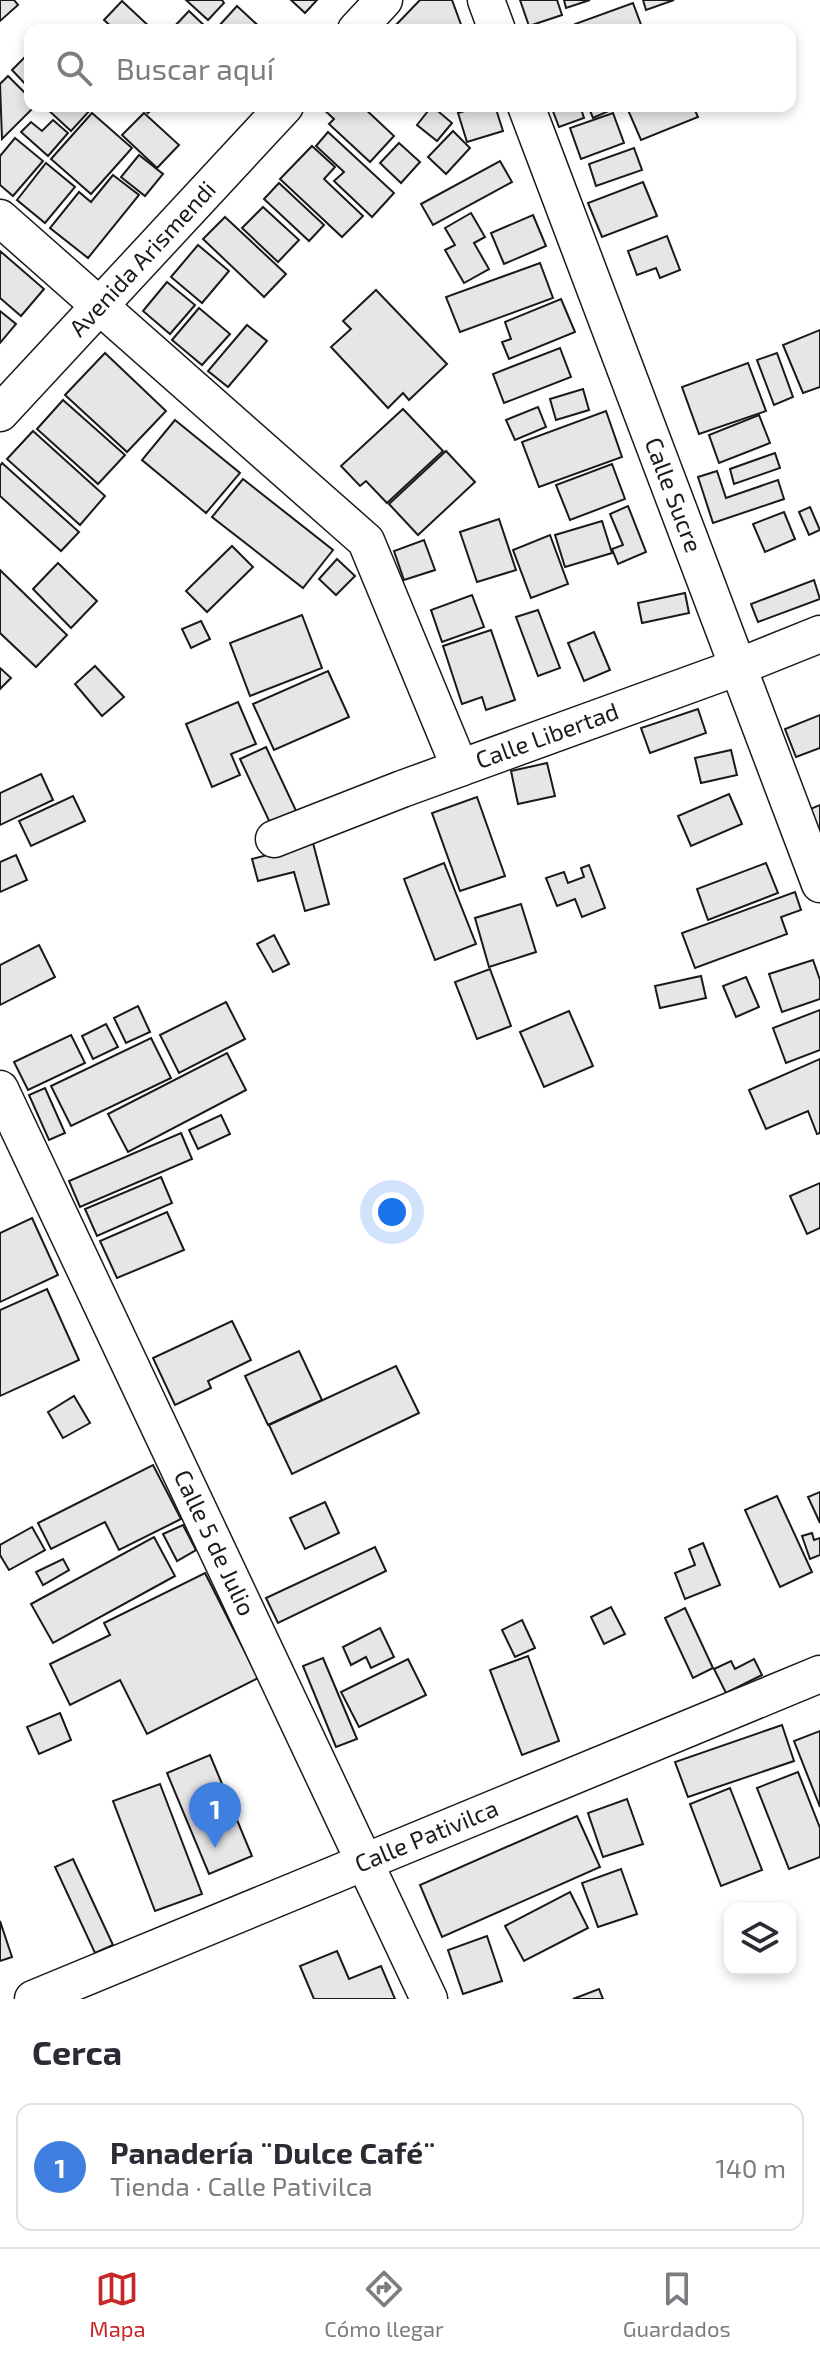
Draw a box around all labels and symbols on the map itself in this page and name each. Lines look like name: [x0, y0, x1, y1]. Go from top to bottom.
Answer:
street label: Avenida Arismendi: [62, 174, 221, 342]
street label: Calle Sucre: [640, 433, 709, 556]
street label: Calle Libertad: [471, 696, 622, 774]
your location: [372, 1192, 412, 1232]
street label: Calle 5 de Julio: [169, 1465, 262, 1620]
pin: 1: [189, 1782, 241, 1848]
street label: Calle Pativilca: [350, 1792, 502, 1878]

